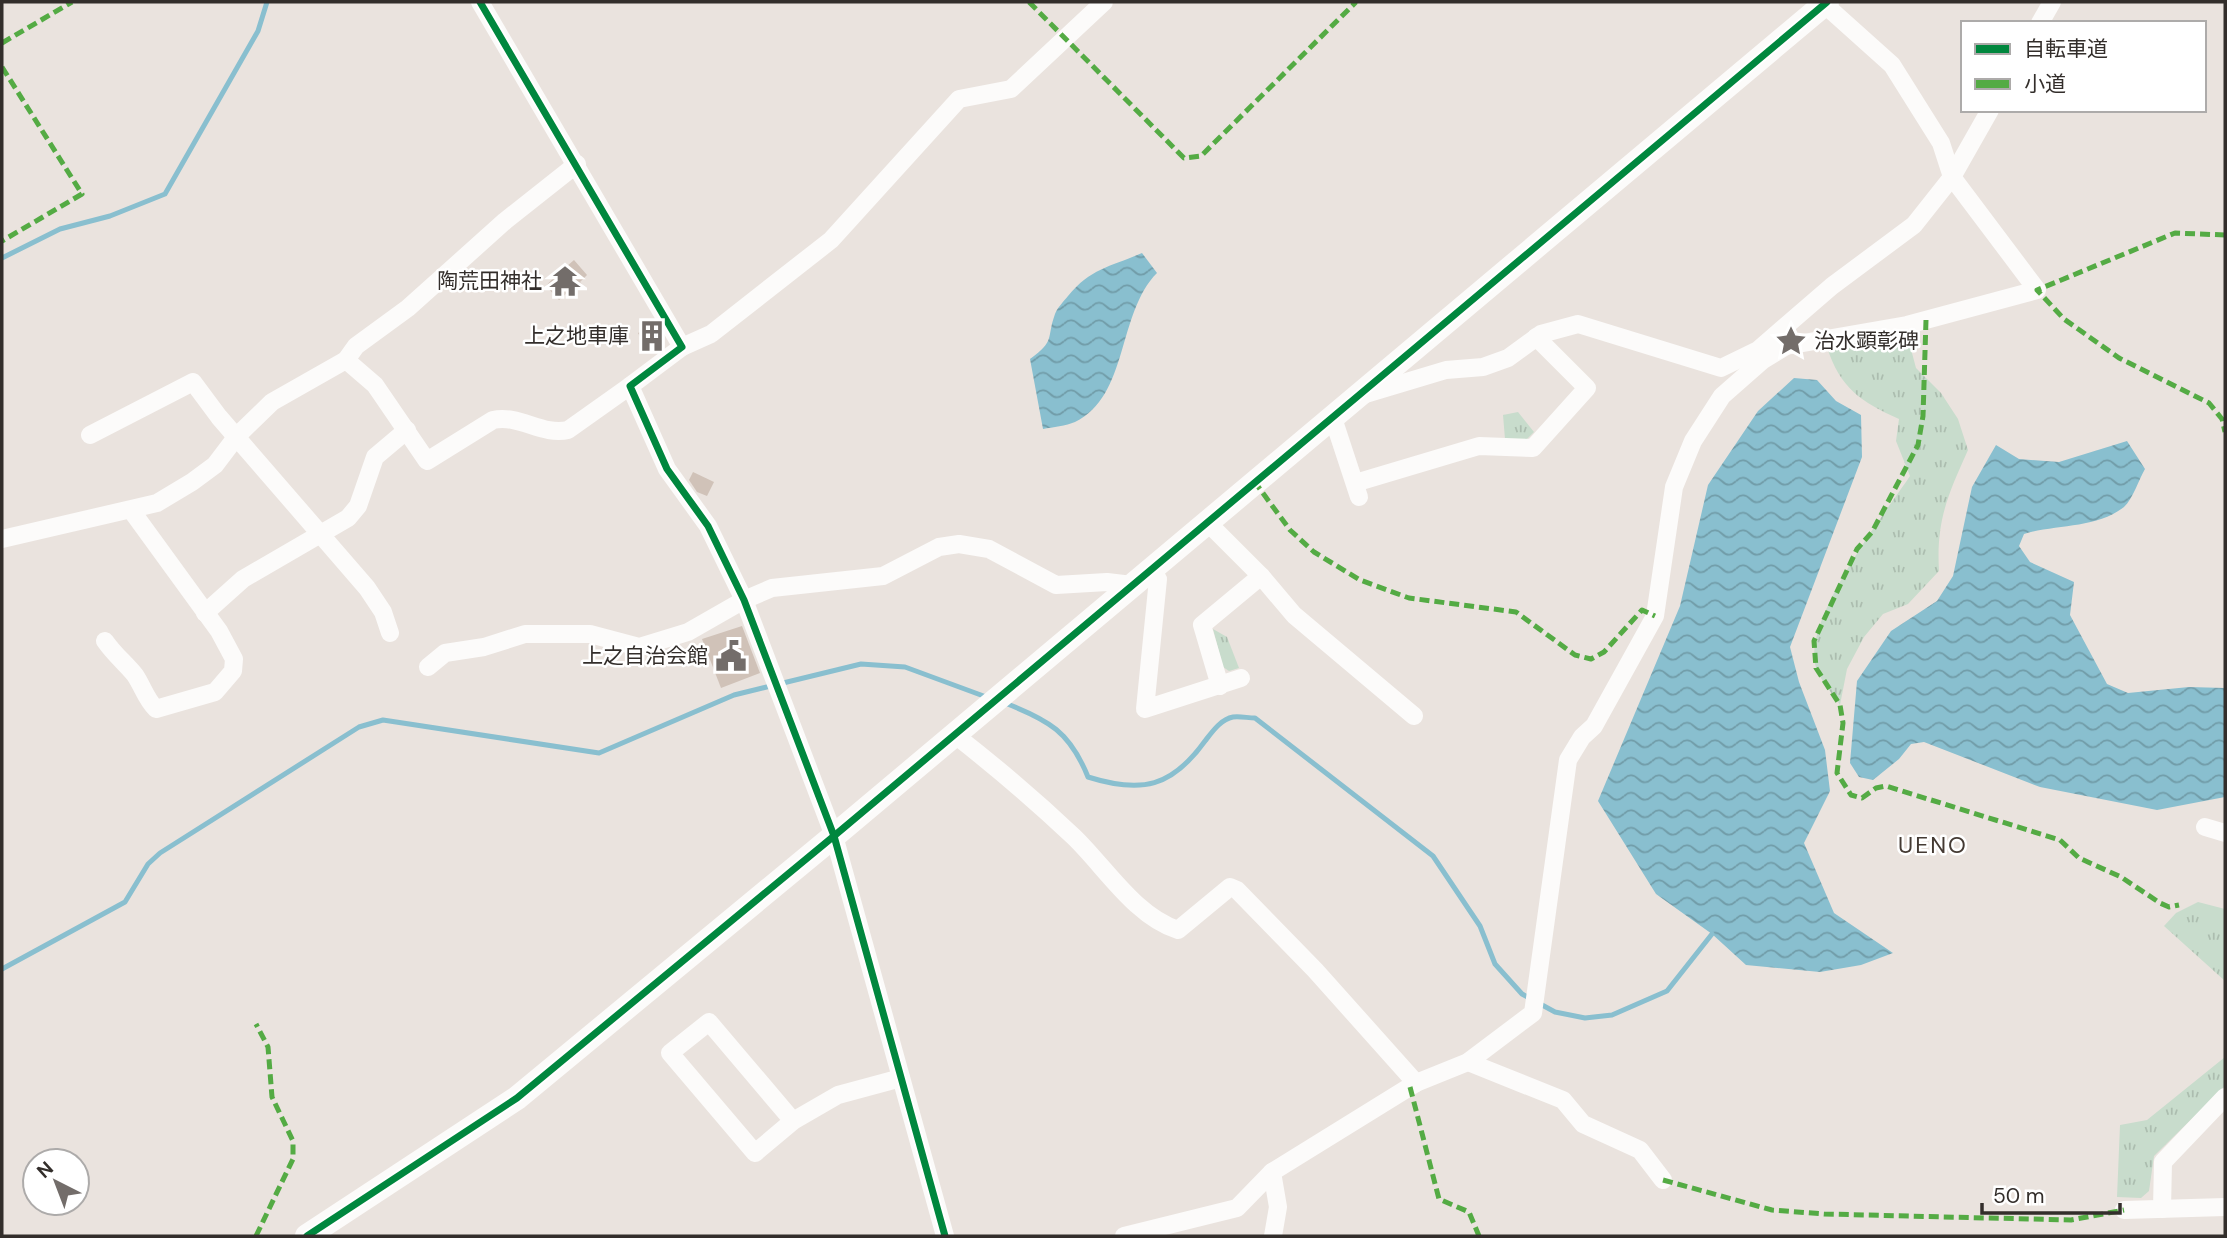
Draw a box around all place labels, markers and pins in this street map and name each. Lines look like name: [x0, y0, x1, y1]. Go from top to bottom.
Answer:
temple icon: 陶荒田神社: [548, 264, 582, 298]
place label: 陶荒田神社: [437, 267, 542, 295]
building icon: 上之地車庫: [635, 319, 669, 353]
place label: 上之地車庫: [524, 322, 629, 350]
place icon: 治水顕彰碑: [1774, 324, 1808, 358]
place label: 治水顕彰碑: [1814, 327, 1919, 355]
public building icon: 上之自治会館: [714, 639, 748, 673]
place label: 上之自治会館: [582, 642, 708, 670]

